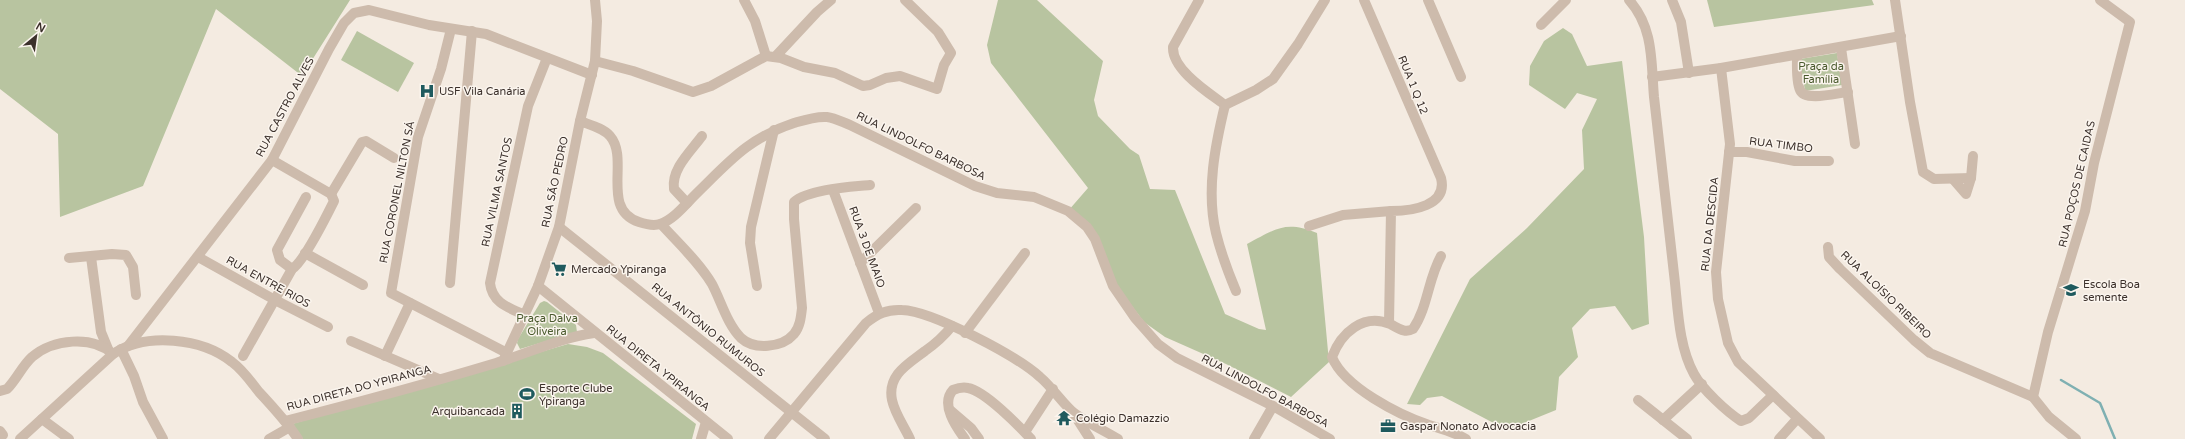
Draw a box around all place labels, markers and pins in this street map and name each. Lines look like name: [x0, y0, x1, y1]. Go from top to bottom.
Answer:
hospital icon: USF Vila Canária: [418, 82, 436, 100]
place label: USF Vila Canária: [439, 85, 526, 98]
supermarket icon: Mercado Ypiranga: [550, 260, 568, 278]
place label: Mercado Ypiranga: [571, 263, 666, 276]
place label: Escola Boa semente: [2083, 278, 2140, 304]
school or university icon: Escola Boa semente: [2062, 281, 2080, 299]
place label: Esporte Clube Ypiranga: [539, 382, 613, 408]
sports icon: Esporte Clube Ypiranga: [518, 385, 536, 403]
building icon: Arquibancada: [508, 402, 526, 420]
place label: Arquibancada: [431, 405, 505, 418]
temple icon: Colégio Damazzio: [1055, 409, 1073, 427]
place label: Colégio Damazzio: [1076, 412, 1170, 425]
office icon: Gaspar Nonato Advocacia: [1379, 417, 1397, 435]
place label: Gaspar Nonato Advocacia: [1400, 420, 1536, 433]

